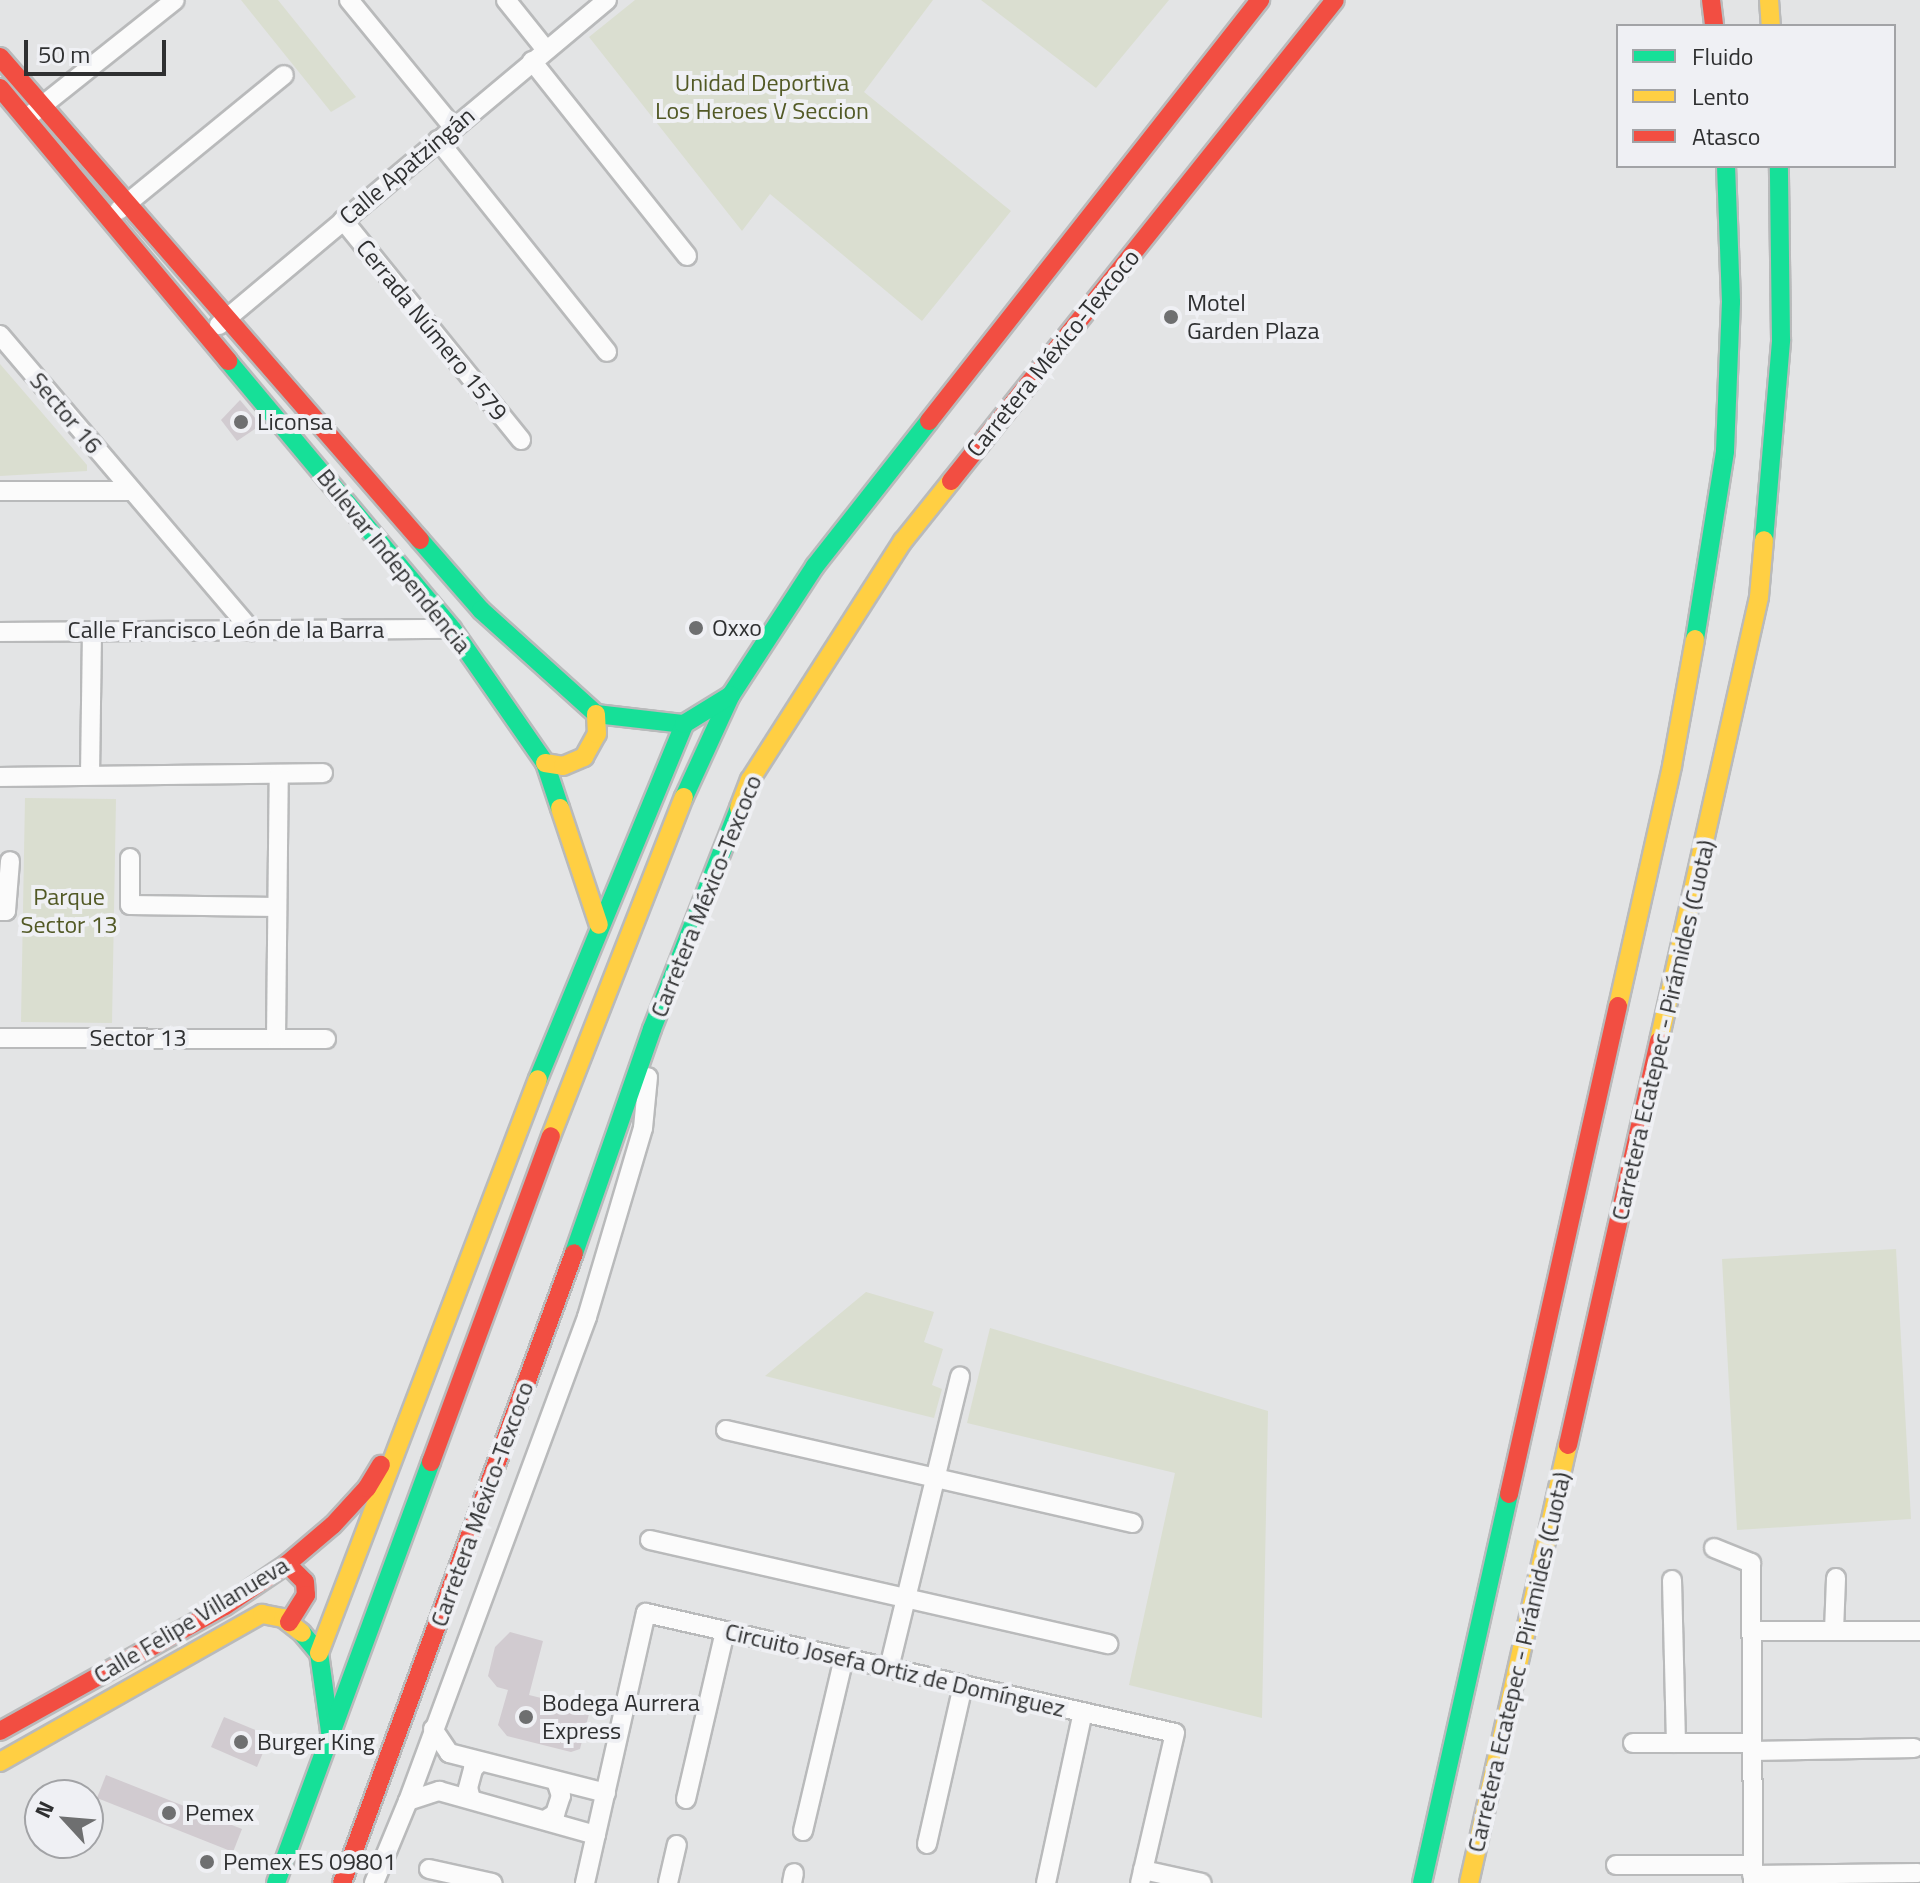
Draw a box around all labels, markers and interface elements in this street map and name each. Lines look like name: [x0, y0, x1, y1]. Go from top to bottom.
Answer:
scale bar: [28, 24, 170, 74]
legend: [1616, 24, 1896, 168]
text: 50 m: [38, 36, 90, 72]
text: Fluido: [1692, 38, 1754, 74]
park label: Unidad Deportiva Los Heroes V Seccion: [655, 69, 869, 125]
text: Lento: [1692, 78, 1749, 114]
street label: Calle Apatzingán: [334, 101, 480, 231]
text: Atasco: [1692, 118, 1761, 154]
street label: Cerrada Número 1579: [350, 234, 514, 426]
street label: Carretera México-Texcoco: [960, 243, 1146, 463]
place label: Motel Garden Plaza: [1187, 289, 1320, 345]
marker: Motel Garden Plaza: [1162, 308, 1180, 326]
street label: Sector 16: [24, 367, 108, 459]
place label: Liconsa: [257, 408, 333, 436]
marker: Liconsa: [232, 413, 250, 431]
street label: Bulevar Independencia: [311, 463, 477, 659]
place label: Oxxo: [712, 614, 762, 642]
street label: Calle Francisco León de la Barra: [68, 616, 384, 644]
marker: Oxxo: [687, 619, 705, 637]
street label: Carretera México-Texcoco: [644, 771, 768, 1021]
street label: Carretera Ecatepec - Pirámides (Cuota): [1605, 837, 1721, 1223]
park label: Parque Sector 13: [20, 883, 118, 939]
street label: Sector 13: [89, 1024, 187, 1052]
street label: Carretera México-Texcoco: [424, 1377, 540, 1631]
street label: Carretera Ecatepec - Pirámides (Cuota): [1461, 1469, 1577, 1855]
street label: Calle Felipe Villanueva: [88, 1550, 294, 1690]
street label: Circuito Josefa Ortiz de Domínguez: [722, 1617, 1068, 1723]
place label: Bodega Aurrera Express: [542, 1689, 700, 1745]
marker: Bodega Aurrera Express: [517, 1708, 535, 1726]
place label: Burger King: [257, 1728, 375, 1756]
marker: Burger King: [232, 1733, 250, 1751]
north arrow: [24, 1779, 104, 1859]
text: N: [26, 1795, 63, 1824]
place label: Pemex: [185, 1799, 254, 1827]
marker: Pemex: [160, 1804, 178, 1822]
place label: Pemex ES 09801: [223, 1848, 396, 1876]
marker: Pemex ES 09801: [198, 1853, 216, 1871]

